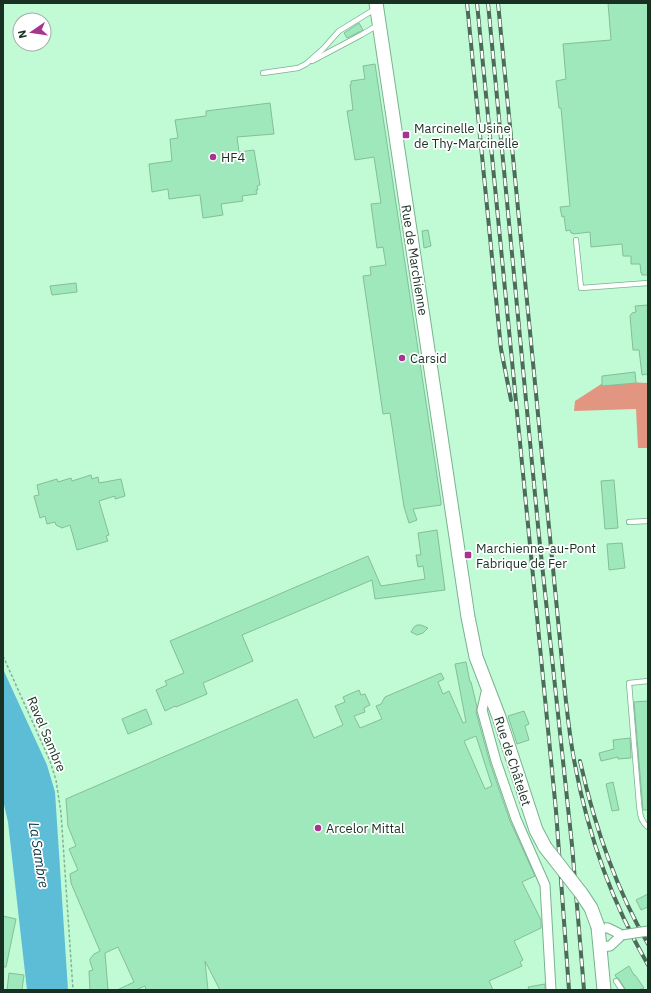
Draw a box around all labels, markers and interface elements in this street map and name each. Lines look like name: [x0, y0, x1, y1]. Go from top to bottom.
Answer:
north arrow: [12, 12, 52, 52]
text: N: [15, 29, 30, 40]
place label: Marcinelle Usine de Thy-Marcinelle: [414, 120, 519, 152]
marker: Marcinelle Usine de Thy-Marcinelle: [401, 130, 411, 140]
place label: HF4: [221, 149, 245, 166]
marker: HF4: [208, 152, 218, 162]
street label: Rue de Marchienne: [397, 203, 432, 317]
place label: Carsid: [410, 350, 447, 367]
marker: Carsid: [397, 353, 407, 363]
place label: Marchienne-au-Pont Fabrique de Fer: [476, 540, 596, 572]
marker: Marchienne-au-Pont Fabrique de Fer: [463, 550, 473, 560]
street label: Ravel Sambre: [23, 694, 70, 774]
street label: Rue de Châtelet: [490, 714, 535, 808]
place label: Arcelor Mittal: [326, 820, 405, 837]
water label: La Sambre: [25, 821, 53, 889]
marker: Arcelor Mittal: [313, 823, 323, 833]

